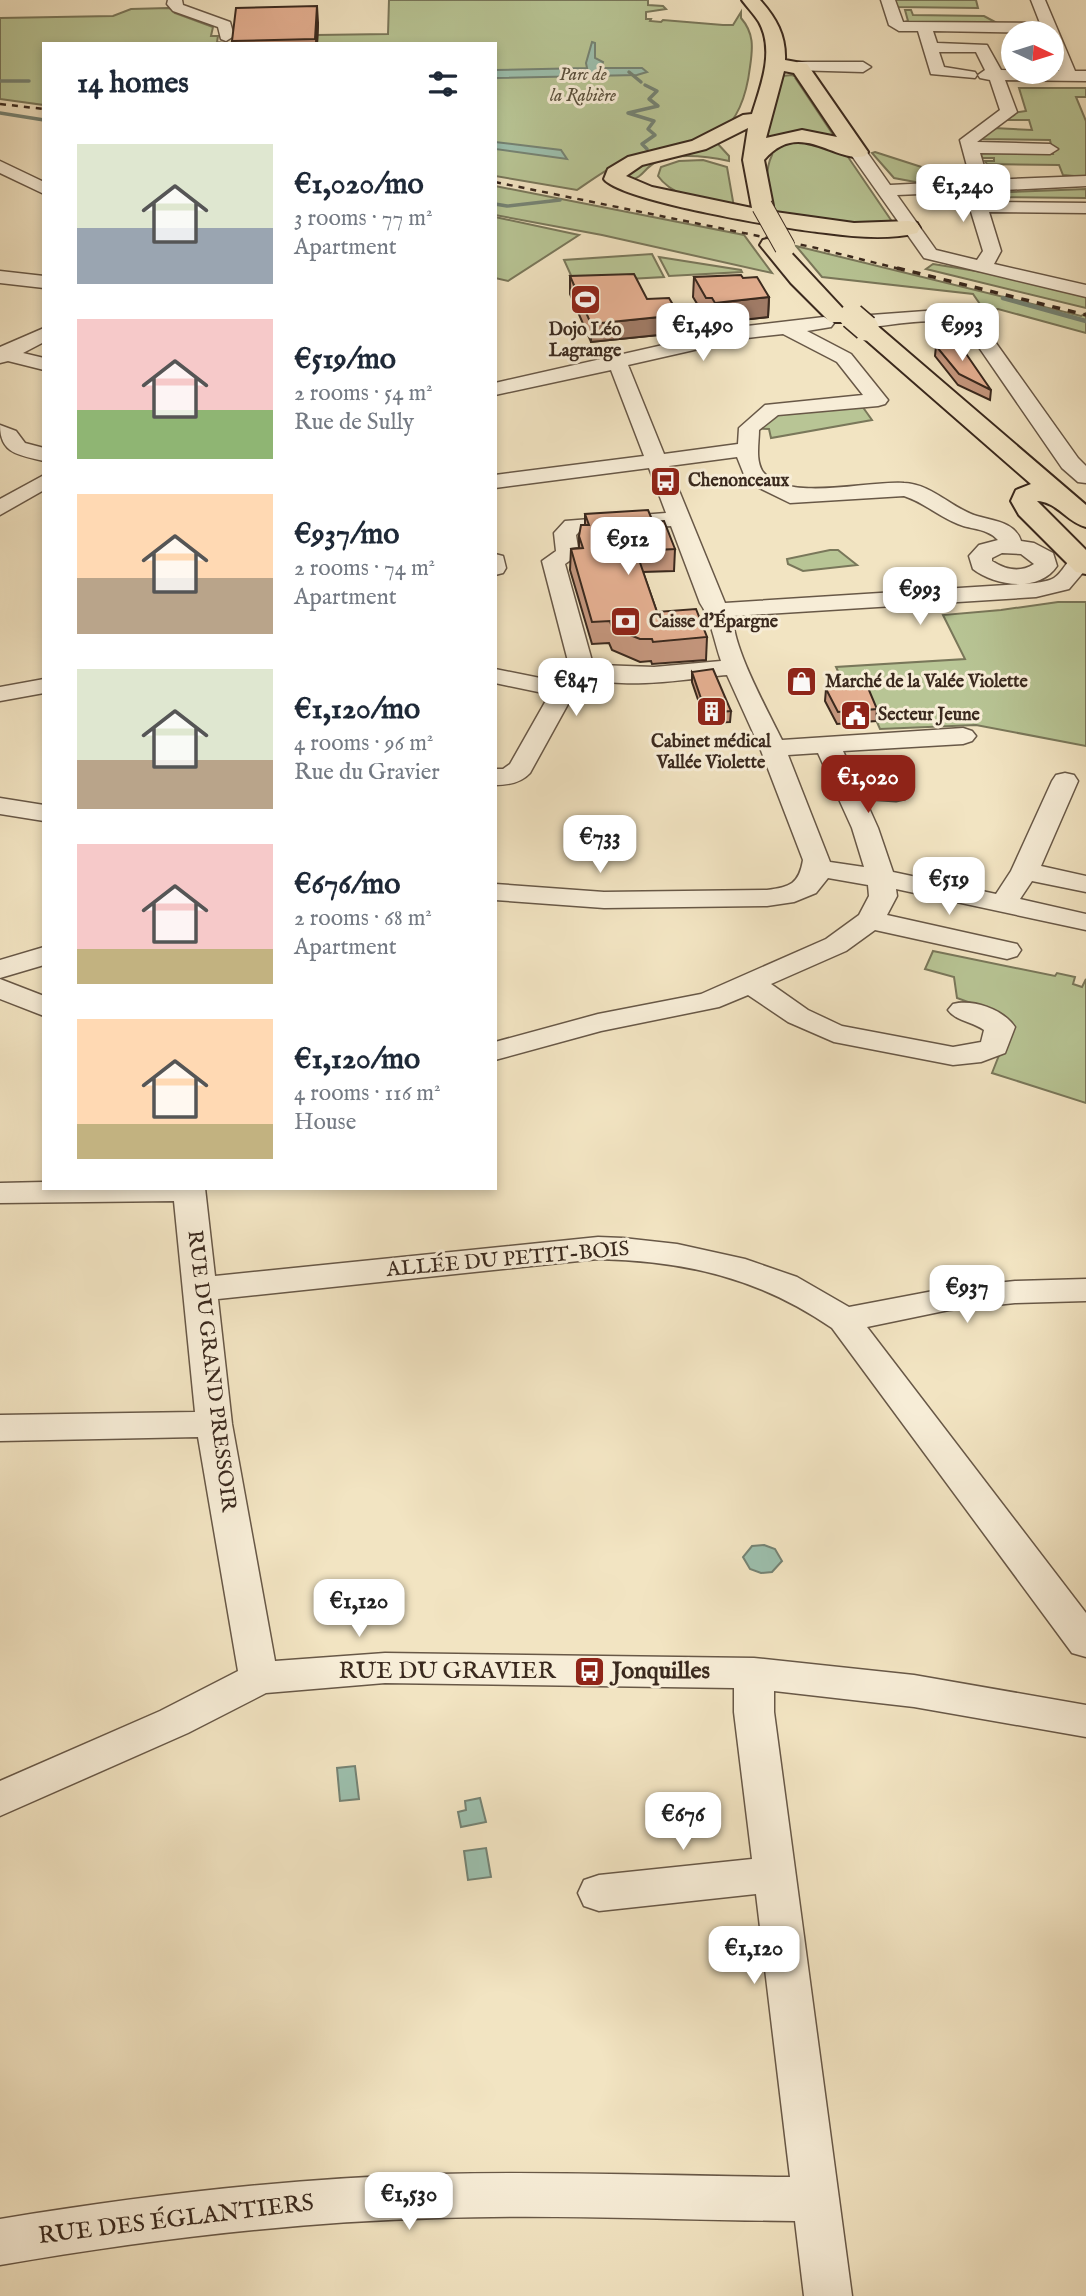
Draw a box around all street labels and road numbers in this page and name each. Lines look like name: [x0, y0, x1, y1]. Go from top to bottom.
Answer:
street label: RUE DU GRAND PRESSOIR: [180, 1229, 242, 1514]
street label: ALLÉE DU PETIT-BOIS: [384, 1235, 631, 1284]
street label: RUE DU GRAVIER: [338, 1656, 556, 1687]
street label: RUE DES ÉGLANTIERS: [36, 2188, 316, 2252]

